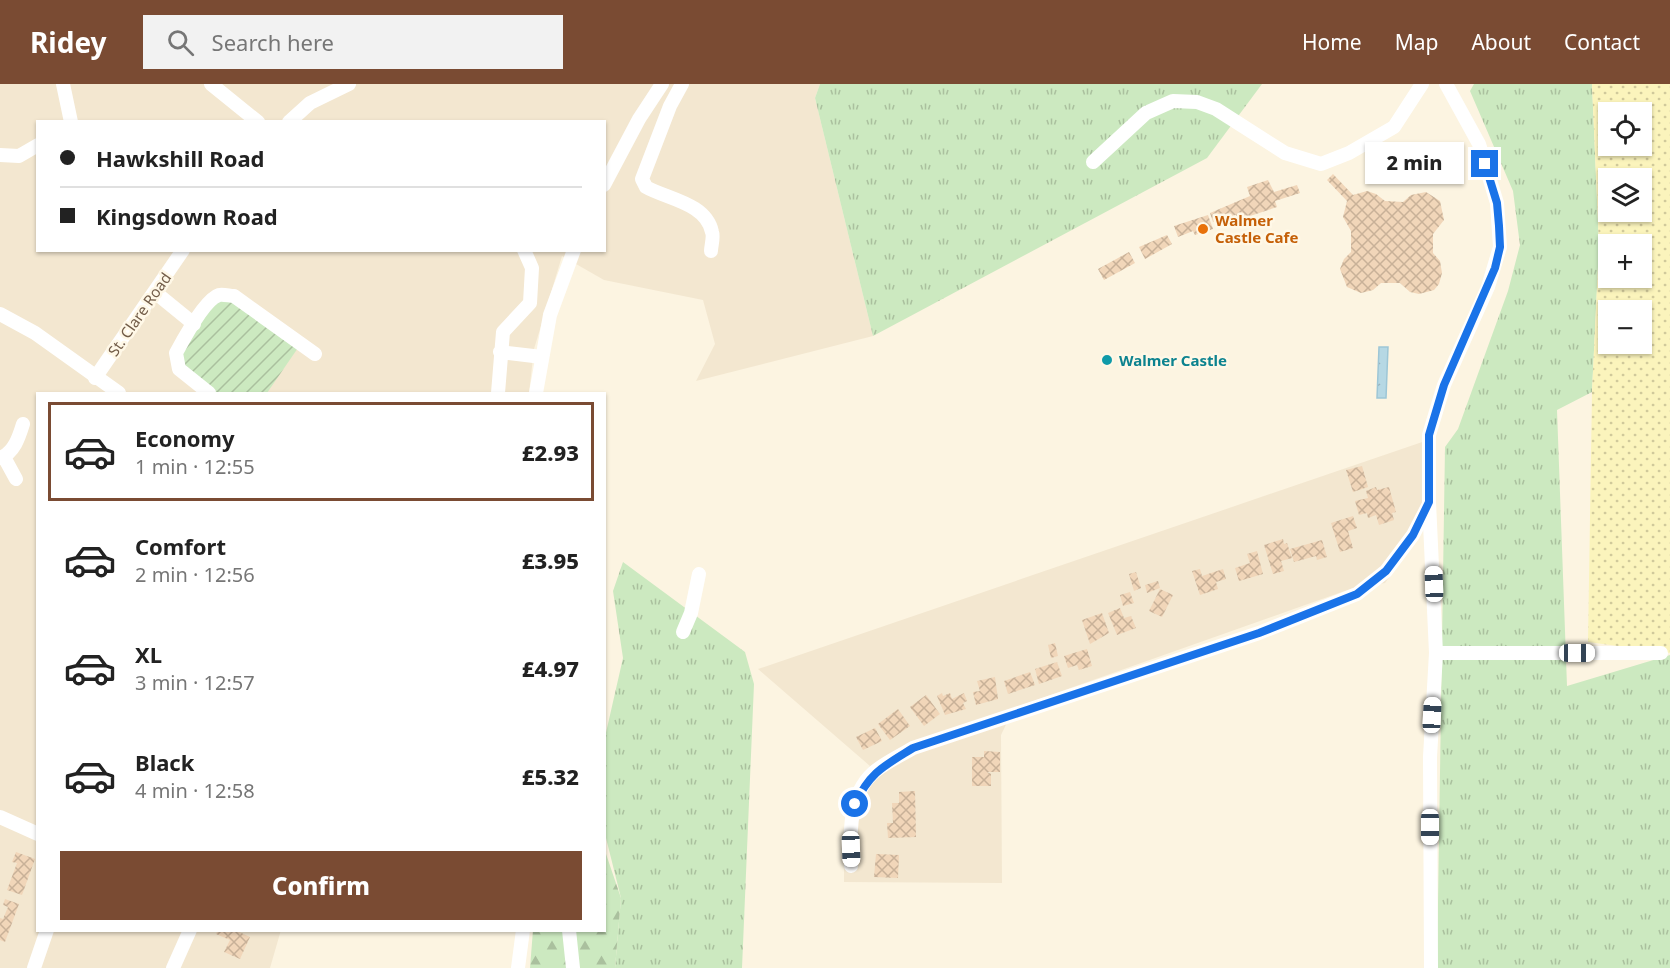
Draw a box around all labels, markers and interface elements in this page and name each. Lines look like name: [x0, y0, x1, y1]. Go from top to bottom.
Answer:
search box: [143, 15, 563, 69]
text: Ridey: [30, 23, 107, 61]
icon: search: [164, 26, 197, 59]
text: Search here: [212, 27, 334, 57]
text: Home: [1302, 28, 1362, 56]
text: Map: [1395, 28, 1438, 56]
text: About: [1471, 28, 1531, 56]
text: Contact: [1564, 28, 1640, 56]
map controls: [1598, 102, 1652, 354]
button: locate: [1598, 102, 1652, 156]
text: Hawkshill Road: [96, 143, 265, 173]
callout: 2 min: [1365, 143, 1464, 185]
text: 2 min: [1387, 149, 1442, 176]
route end: [1471, 150, 1498, 177]
button: layers: [1598, 168, 1652, 222]
text: Kingsdown Road: [96, 201, 278, 231]
place label: Walmer Castle Cafe: [1215, 210, 1298, 247]
marker: Walmer Castle Cafe: [1196, 222, 1210, 236]
button: +: [1598, 234, 1652, 288]
street label: St. Clare Road: [103, 268, 175, 360]
button: −: [1598, 300, 1652, 354]
place label: Walmer Castle: [1119, 350, 1227, 370]
marker: Walmer Castle: [1100, 353, 1114, 367]
text: Economy: [135, 423, 234, 453]
icon: car: [63, 425, 117, 479]
text: £2.93: [522, 437, 579, 467]
text: 1 min · 12:55: [135, 453, 255, 480]
text: Comfort: [135, 531, 226, 561]
icon: car: [63, 533, 117, 587]
text: £3.95: [522, 545, 579, 575]
text: 2 min · 12:56: [135, 561, 255, 588]
car: [1424, 566, 1444, 602]
text: XL: [135, 639, 162, 669]
icon: car: [63, 641, 117, 695]
car: [1559, 644, 1595, 662]
text: £4.97: [522, 653, 579, 683]
text: 3 min · 12:57: [135, 669, 255, 696]
car: [1422, 697, 1442, 733]
text: Black: [135, 747, 194, 777]
icon: car: [63, 749, 117, 803]
text: £5.32: [522, 761, 579, 791]
text: 4 min · 12:58: [135, 777, 255, 804]
route start: [841, 790, 868, 817]
car: [1421, 809, 1439, 845]
car: [841, 831, 861, 867]
button: Confirm: [60, 851, 582, 920]

